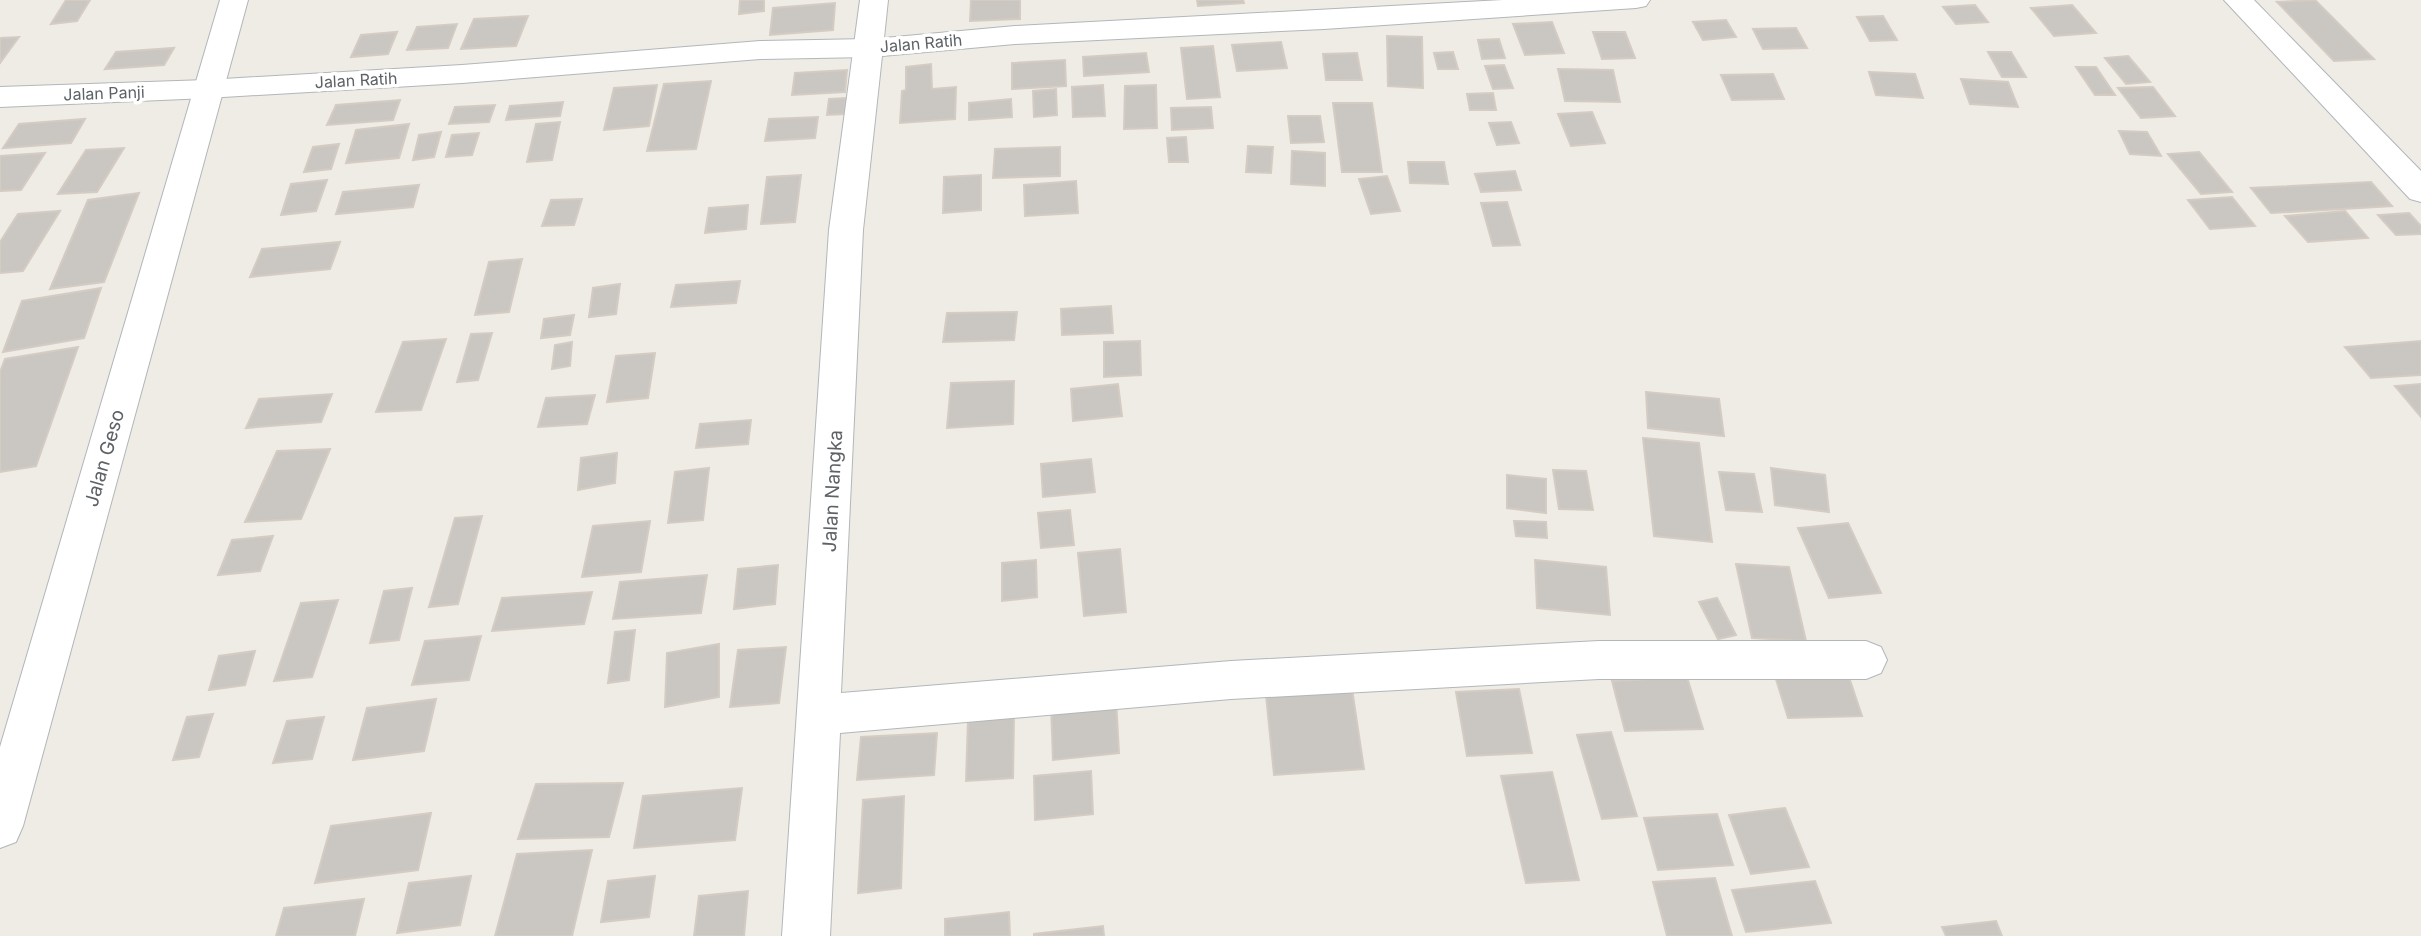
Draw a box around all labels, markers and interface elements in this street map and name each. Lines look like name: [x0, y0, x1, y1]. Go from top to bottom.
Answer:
street label: Jalan Ratih: [879, 29, 963, 57]
street label: Jalan Ratih: [314, 68, 398, 92]
street label: Jalan Panji: [63, 82, 145, 104]
street label: Jalan Geso: [80, 407, 129, 509]
street label: Jalan Nangka: [818, 429, 847, 553]

